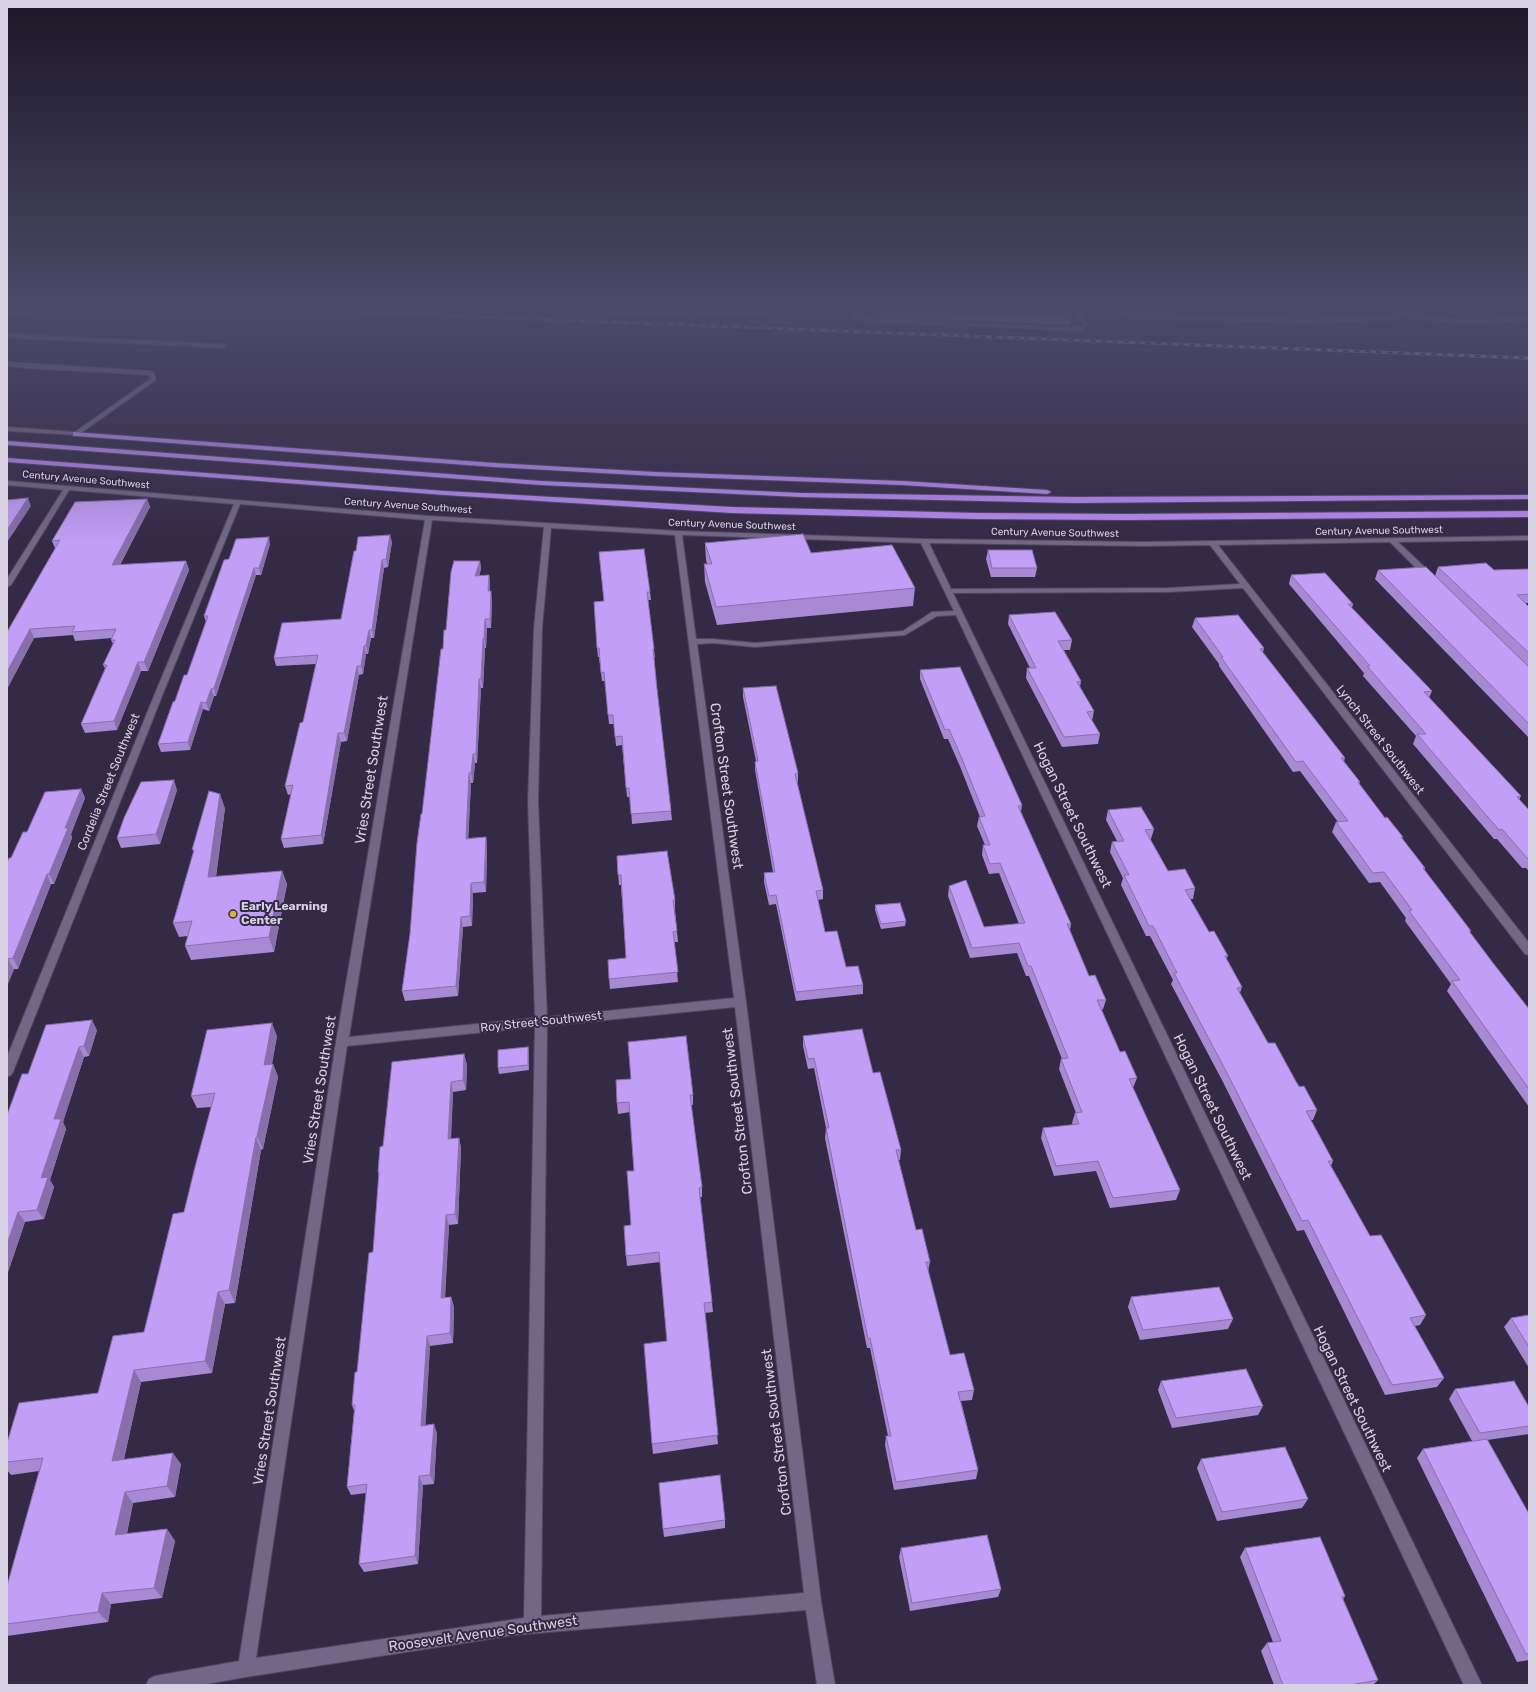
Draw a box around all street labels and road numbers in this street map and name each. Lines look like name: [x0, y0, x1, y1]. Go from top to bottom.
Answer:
street label: Century Avenue Southwest: [22, 468, 150, 492]
street label: Century Avenue Southwest: [344, 496, 472, 516]
street label: Century Avenue Southwest: [668, 517, 796, 533]
street label: Century Avenue Southwest: [1315, 524, 1443, 538]
street label: Century Avenue Southwest: [991, 526, 1119, 540]
street label: Lynch Street Southwest: [1333, 683, 1427, 797]
street label: Vries Street Southwest: [352, 695, 392, 845]
street label: Crofton Street Southwest: [706, 702, 746, 870]
street label: Cordelia Street Southwest: [75, 711, 143, 853]
street label: Hogan Street Southwest: [1029, 739, 1115, 891]
street label: Roy Street Southwest: [480, 1008, 602, 1036]
street label: Vries Street Southwest: [300, 1015, 340, 1165]
street label: Crofton Street Southwest: [719, 1027, 757, 1195]
street label: Hogan Street Southwest: [1169, 1031, 1255, 1183]
street label: Hogan Street Southwest: [1309, 1323, 1395, 1475]
street label: Vries Street Southwest: [250, 1336, 290, 1486]
street label: Crofton Street Southwest: [758, 1348, 796, 1516]
street label: Roosevelt Avenue Southwest: [387, 1612, 579, 1656]

